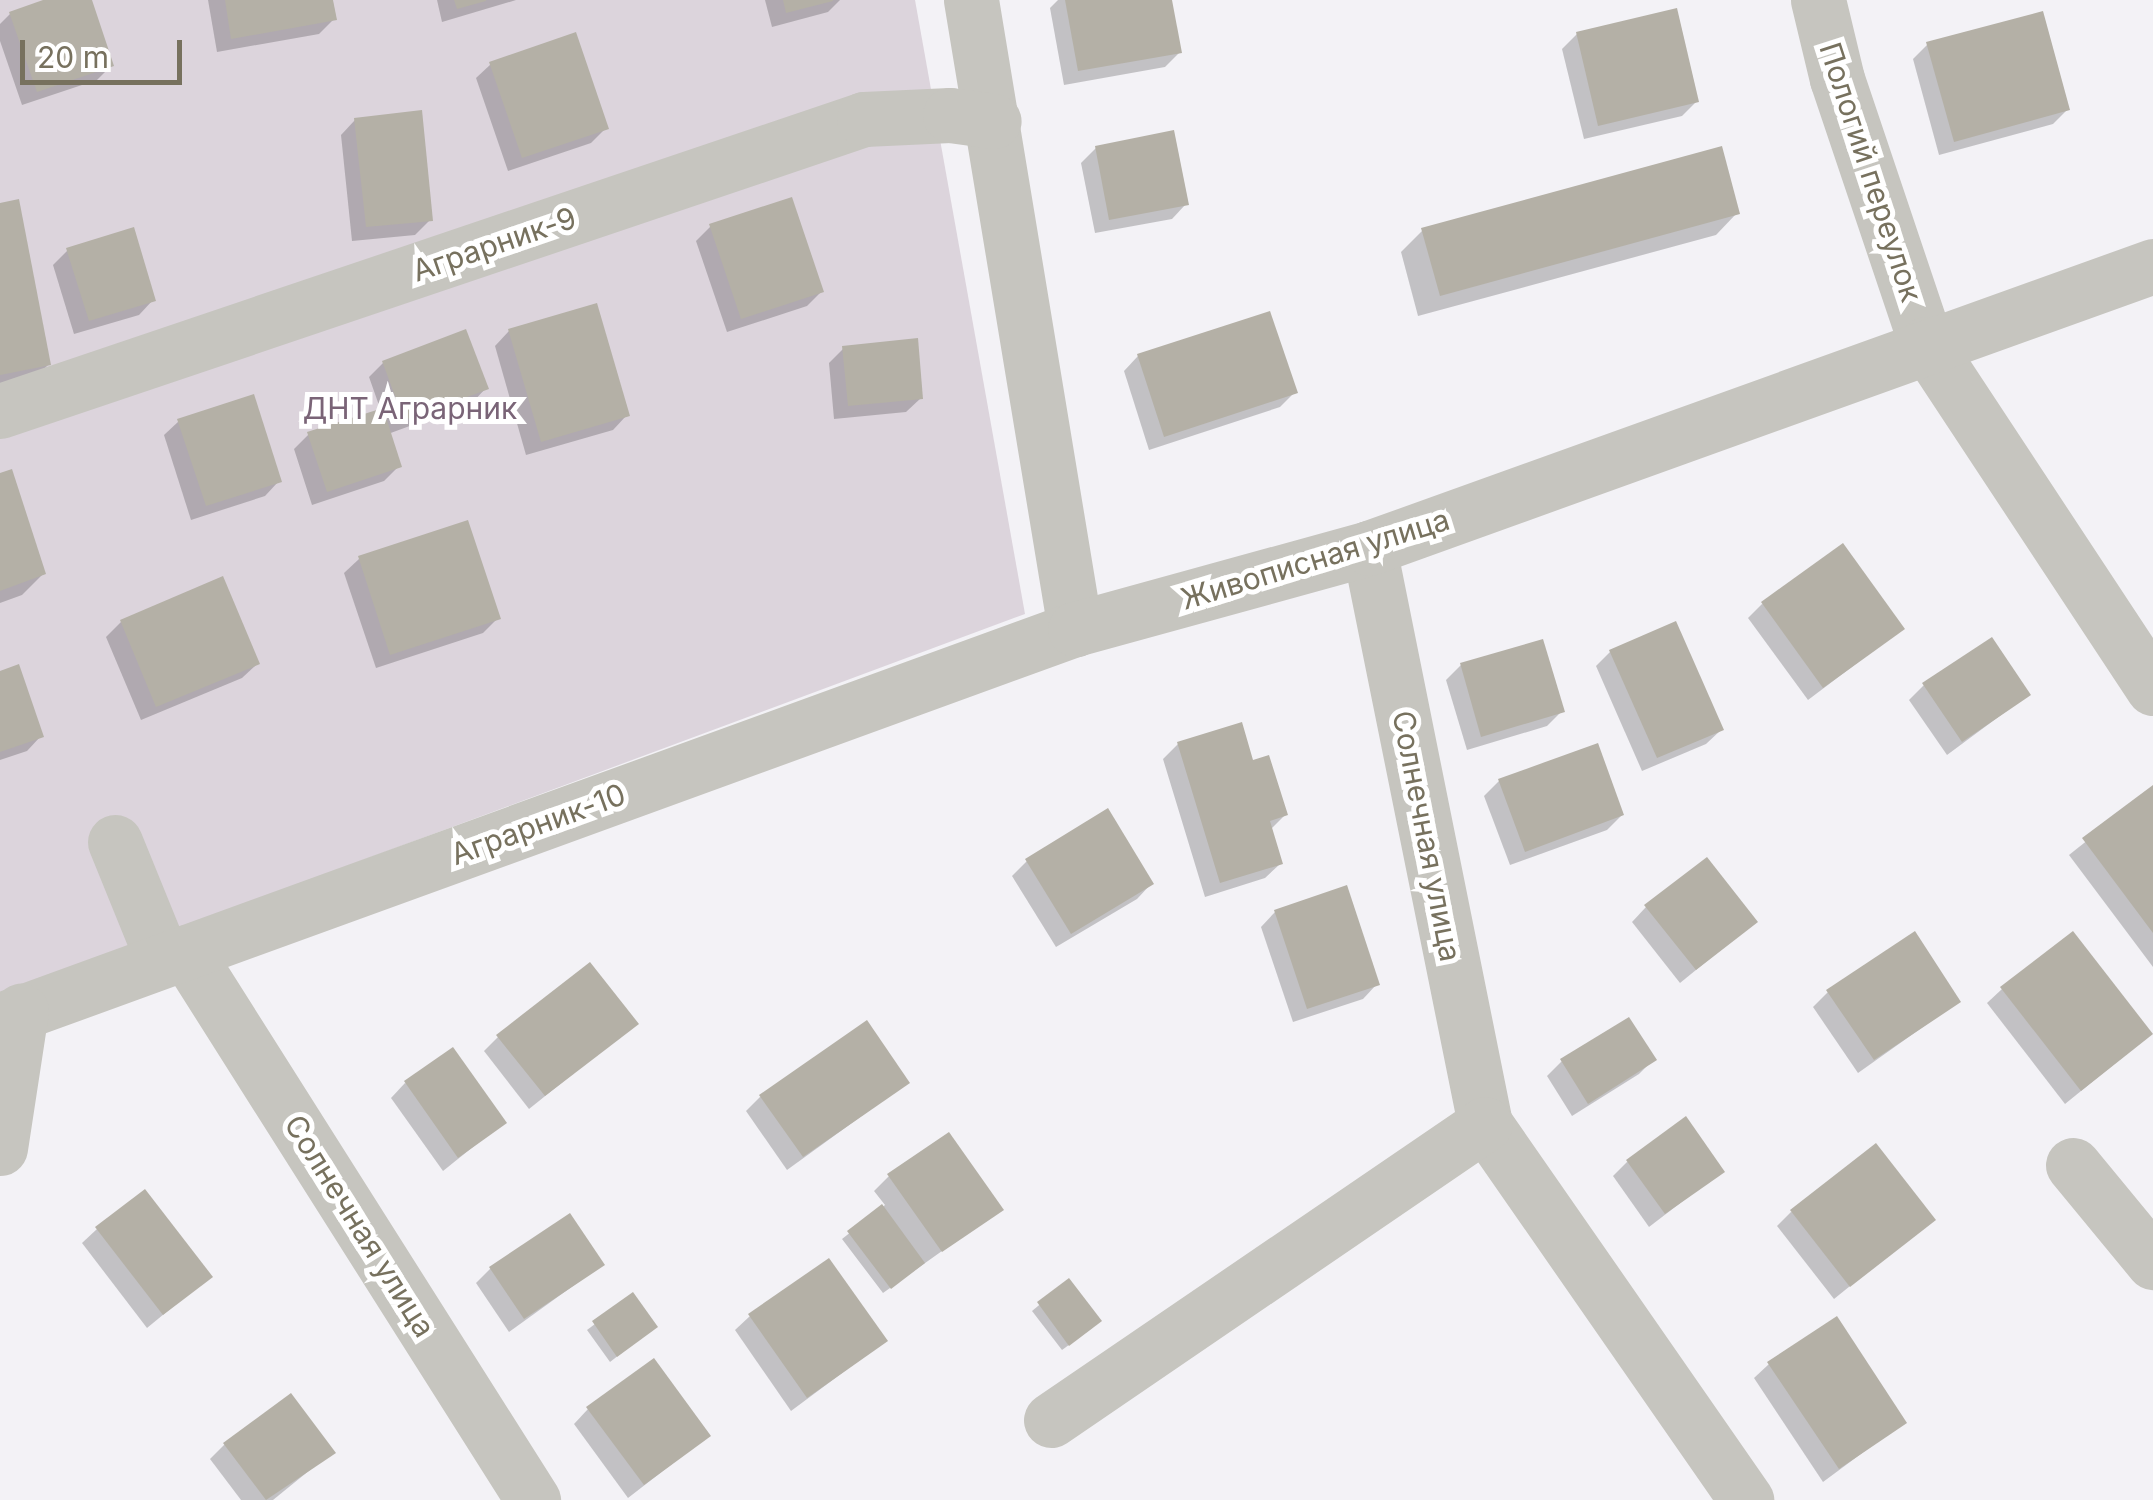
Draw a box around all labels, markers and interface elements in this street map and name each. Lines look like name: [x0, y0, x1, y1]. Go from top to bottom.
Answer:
scale bar: [25, 20, 188, 82]
street label: Пологий переулок: [1812, 38, 1930, 306]
text: 20 m: [37, 39, 109, 75]
street label: Аграрник-9: [407, 199, 581, 289]
park label: ДНТ Аграрник: [303, 390, 517, 426]
street label: Живописная улица: [1176, 501, 1454, 617]
street label: Солнечная улица: [1385, 707, 1469, 965]
street label: Аграрник-10: [446, 776, 630, 872]
street label: Солнечная улица: [277, 1108, 443, 1344]

